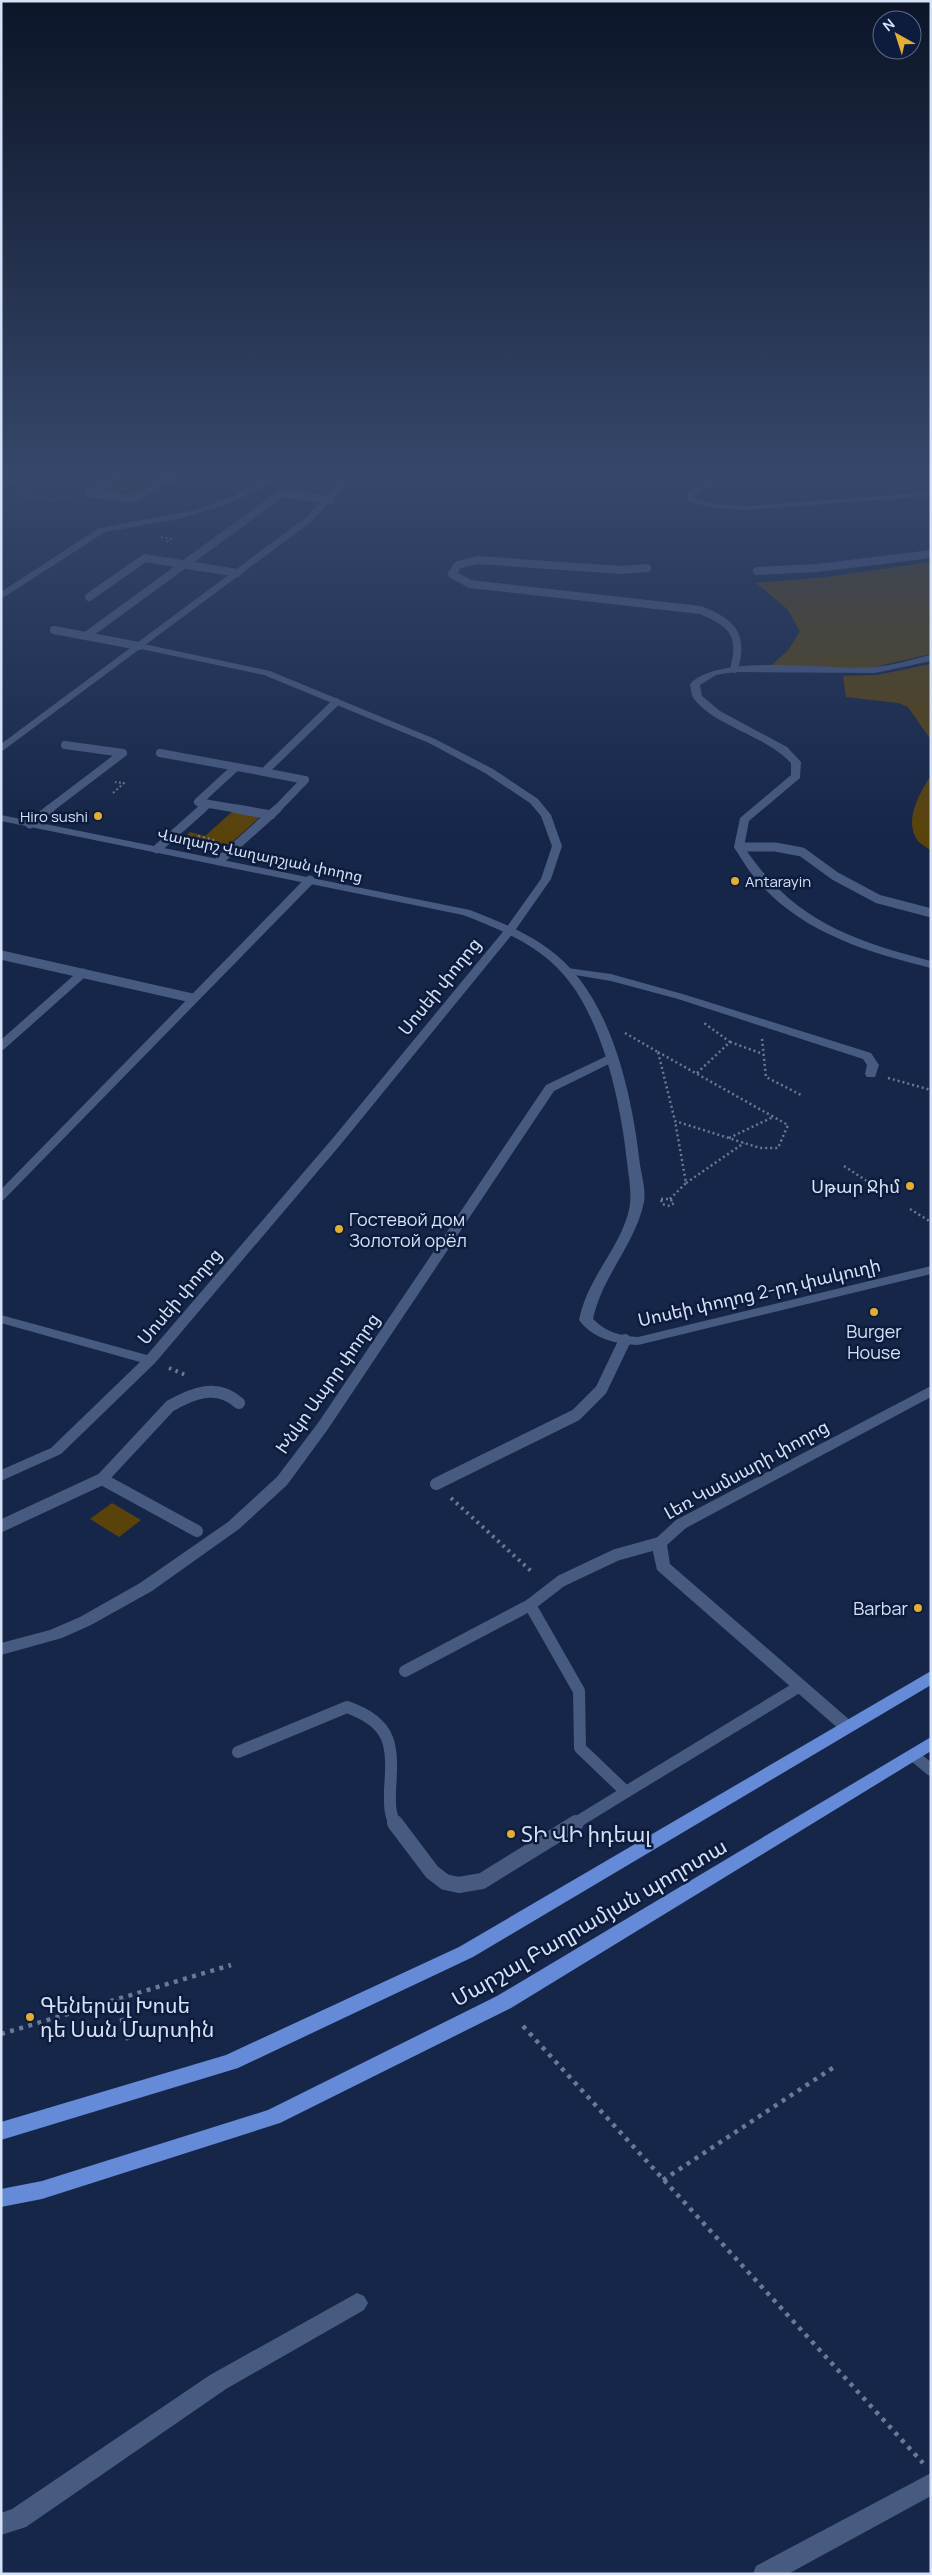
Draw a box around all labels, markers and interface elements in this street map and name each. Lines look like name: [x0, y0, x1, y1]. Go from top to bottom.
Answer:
north arrow: [872, 10, 922, 60]
text: N: [879, 14, 898, 35]
place label: Hiro sushi: [20, 806, 88, 827]
marker: Hiro sushi: [92, 810, 104, 822]
street label: Վաղարշ Վաղարշյան փողոց: [155, 823, 365, 887]
place label: Antarayin: [745, 871, 811, 892]
marker: Antarayin: [729, 875, 741, 887]
street label: Սոսեի փողոց: [392, 932, 486, 1040]
place label: Սթար Ջիմ: [811, 1174, 900, 1198]
marker: Սթար Ջիմ: [904, 1180, 916, 1192]
place label: Гостевой дом Золотой орёл: [349, 1207, 467, 1252]
marker: Гостевой дом Золотой орёл: [333, 1223, 345, 1235]
street label: Սոսեի փողոց: [132, 1243, 226, 1349]
street label: Սոսեի փողոց 2-րդ փակուղի: [635, 1252, 883, 1332]
marker: Burger House: [868, 1306, 880, 1318]
street label: Խնկո Ապոր փողոց: [269, 1308, 385, 1458]
place label: Burger House: [846, 1319, 902, 1364]
street label: Լեռ Կամսարի փողոց: [659, 1414, 833, 1524]
place label: Barbar: [853, 1596, 909, 1620]
marker: Barbar: [912, 1602, 924, 1614]
place label: ՏԻ ՎԻ իդեալ: [521, 1820, 651, 1848]
marker: ՏԻ ՎԻ իդեալ: [505, 1828, 517, 1840]
street label: Մարշալ Բաղրամյան պողոտա: [446, 1832, 732, 2012]
place label: Գեներալ Խոսե դե Սան Մարտին: [40, 1991, 214, 2043]
marker: Գեներալ Խոսե դե Սան Մարտին: [24, 2011, 36, 2023]

